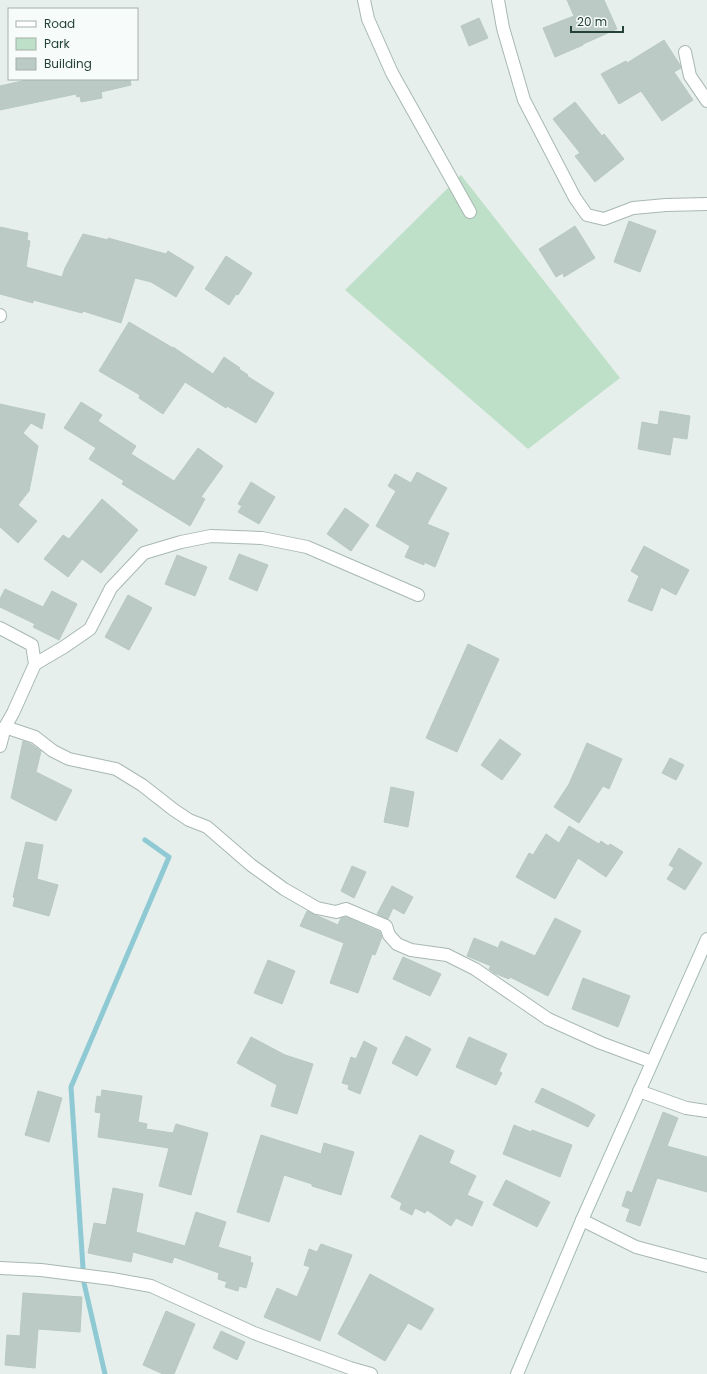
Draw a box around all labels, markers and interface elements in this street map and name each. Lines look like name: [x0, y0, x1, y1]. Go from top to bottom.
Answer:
legend: [8, 8, 138, 80]
scale bar: [571, 8, 623, 34]
text: 20 m: [577, 13, 607, 30]
text: Road: [44, 15, 75, 32]
text: Park: [44, 35, 71, 52]
text: Building: [44, 55, 92, 72]

